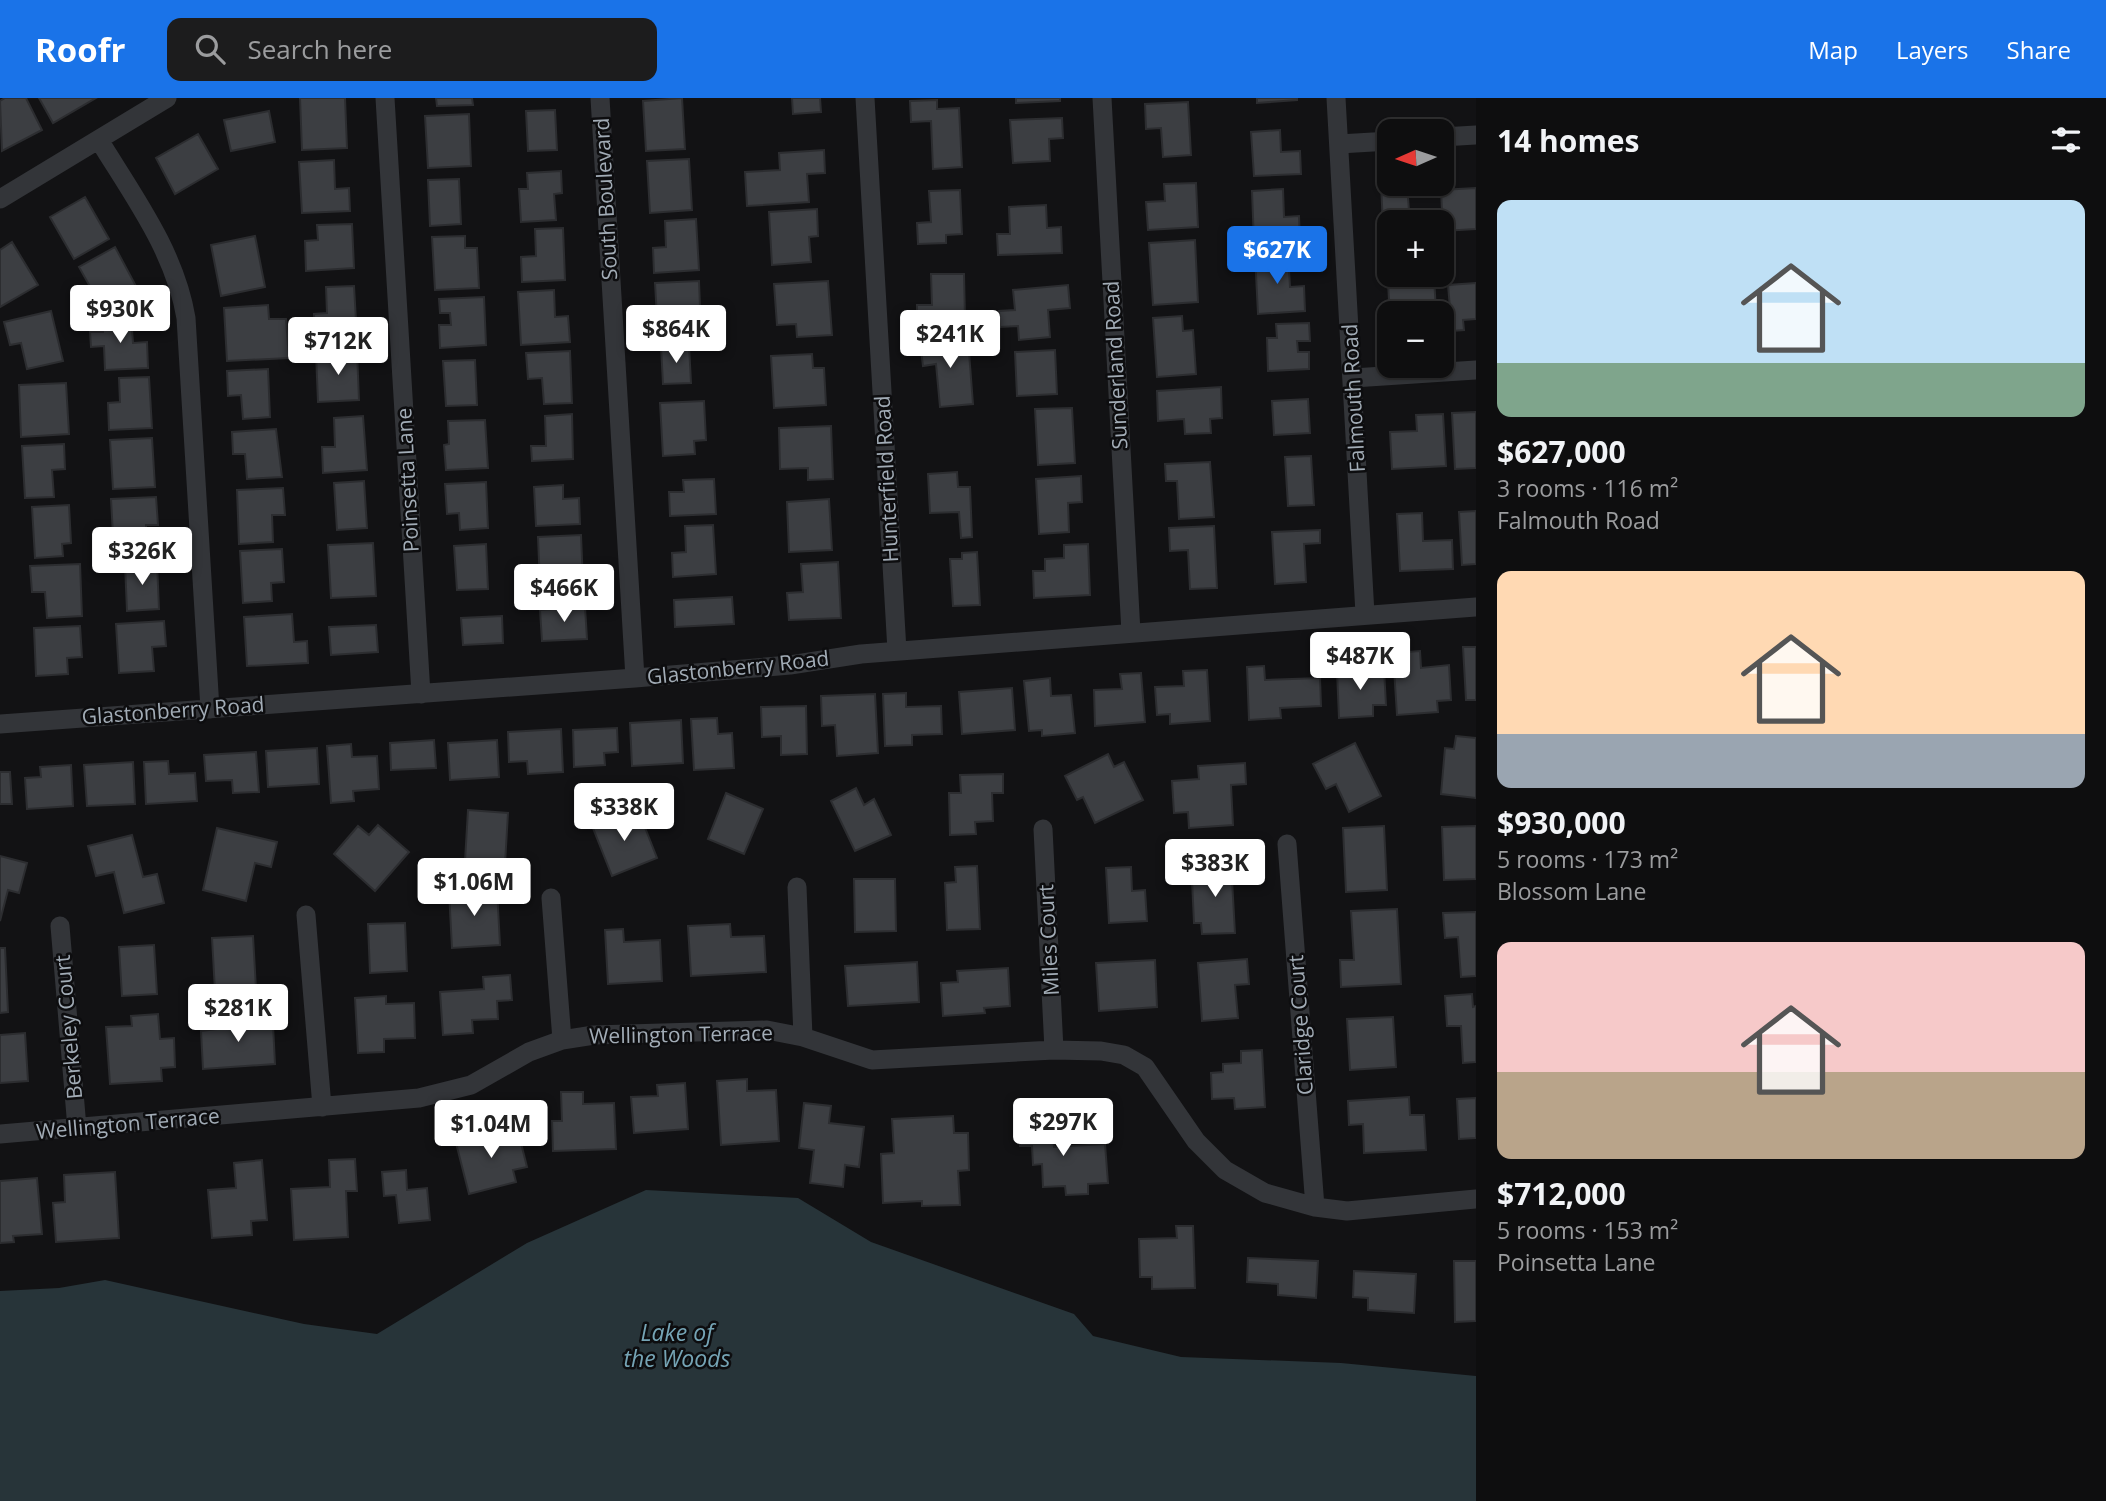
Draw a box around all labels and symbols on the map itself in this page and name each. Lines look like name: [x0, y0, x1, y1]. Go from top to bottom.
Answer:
street label: South Boulevard: [587, 117, 623, 281]
north arrow: [1377, 119, 1454, 196]
pin: $627K: [1228, 226, 1326, 286]
street label: Sunderland Road: [1097, 280, 1133, 450]
pin: $930K: [71, 286, 169, 345]
pin: $864K: [627, 306, 725, 365]
pin: $241K: [901, 310, 999, 370]
pin: $712K: [289, 317, 387, 377]
street label: Falmouth Road: [1335, 323, 1371, 473]
street label: Hunterfield Road: [868, 395, 904, 563]
street label: Poinsetta Lane: [389, 407, 425, 553]
pin: $326K: [93, 528, 191, 587]
pin: $466K: [515, 564, 613, 624]
pin: $487K: [1311, 632, 1409, 692]
street label: Glastonberry Road: [645, 644, 830, 691]
street label: Glastonberry Road: [81, 690, 265, 730]
pin: $338K: [575, 784, 673, 843]
pin: $383K: [1166, 840, 1264, 899]
pin: $1.06M: [417, 858, 531, 918]
street label: Miles Court: [1031, 884, 1065, 996]
street label: Berkeley Court: [48, 954, 88, 1100]
street label: Claridge Court: [1281, 954, 1319, 1096]
pin: $281K: [189, 984, 287, 1044]
street label: Wellington Terrace: [589, 1018, 773, 1050]
pin: $297K: [1014, 1098, 1112, 1158]
pin: $1.04M: [434, 1100, 548, 1160]
street label: Wellington Terrace: [35, 1101, 221, 1145]
water label: Lake of the Woods: [624, 1316, 731, 1374]

